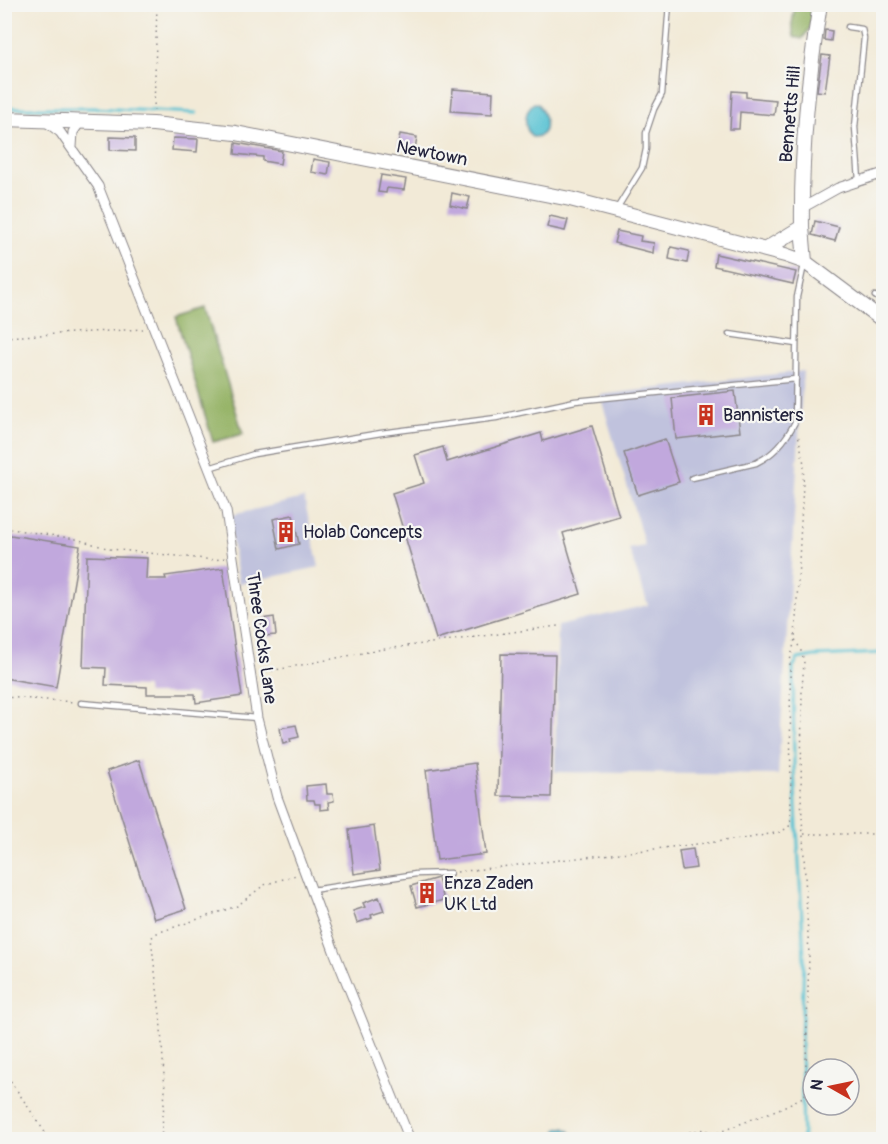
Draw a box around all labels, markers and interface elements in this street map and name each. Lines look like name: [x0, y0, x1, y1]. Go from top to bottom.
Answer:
street label: Bennetts Hill: [775, 64, 806, 164]
street label: Newtown: [394, 135, 470, 172]
building icon: Bannisters: [694, 403, 718, 427]
place label: Bannisters: [723, 404, 803, 427]
building icon: Holab Concepts: [274, 520, 298, 544]
place label: Holab Concepts: [303, 521, 422, 544]
street label: Three Cocks Lane: [241, 571, 282, 705]
place label: Enza Zaden UK Ltd: [444, 872, 534, 916]
building icon: Enza Zaden UK Ltd: [415, 881, 439, 905]
north arrow: [801, 1057, 861, 1117]
text: N: [806, 1078, 828, 1092]

